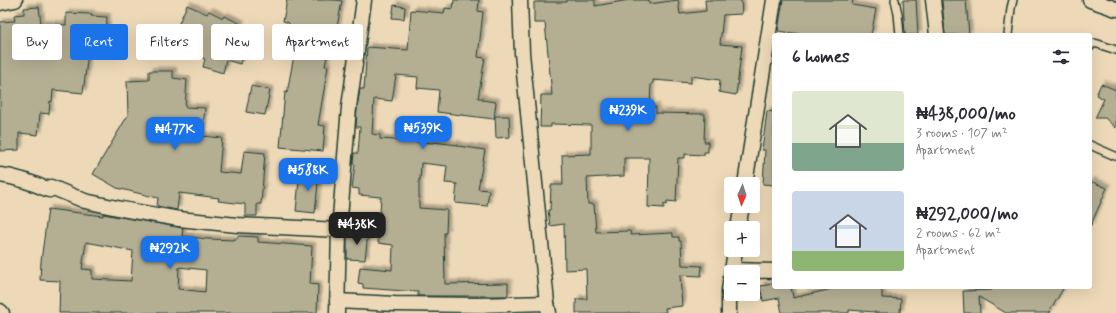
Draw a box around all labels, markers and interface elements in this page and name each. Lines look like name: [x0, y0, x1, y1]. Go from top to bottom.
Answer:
chip: Buy: [12, 24, 62, 60]
chip: Rent: [70, 24, 128, 60]
chip: Filters: [136, 24, 203, 60]
chip: New: [211, 24, 264, 60]
chip: Apartment: [272, 24, 363, 60]
text: 6 homes: [792, 46, 850, 68]
icon: filters: [1050, 46, 1072, 68]
pin: ₦239K: [600, 98, 656, 132]
text: ₦239K: [609, 102, 647, 119]
text: ₦438,000/mo: [916, 103, 1016, 125]
icon: home: [824, 107, 872, 155]
pin: ₦539K: [395, 116, 451, 150]
pin: ₦477K: [147, 117, 203, 151]
text: ₦539K: [404, 120, 442, 137]
text: ₦477K: [155, 121, 195, 138]
text: 3 rooms · 107 m²: [916, 125, 1008, 142]
text: Apartment: [916, 142, 975, 159]
pin: ₦588K: [280, 158, 336, 192]
text: ₦588K: [288, 162, 328, 179]
north arrow: [724, 177, 760, 213]
map controls: [724, 177, 760, 301]
text: ₦292,000/mo: [916, 203, 1018, 225]
icon: home: [824, 207, 872, 255]
pin: ₦438K: [329, 212, 385, 246]
text: ₦438K: [338, 216, 376, 233]
button: +: [724, 221, 760, 257]
text: 2 rooms · 62 m²: [916, 225, 1001, 242]
pin: ₦292K: [142, 236, 198, 270]
text: ₦292K: [150, 240, 190, 257]
text: Apartment: [916, 242, 975, 259]
button: −: [724, 265, 760, 301]

